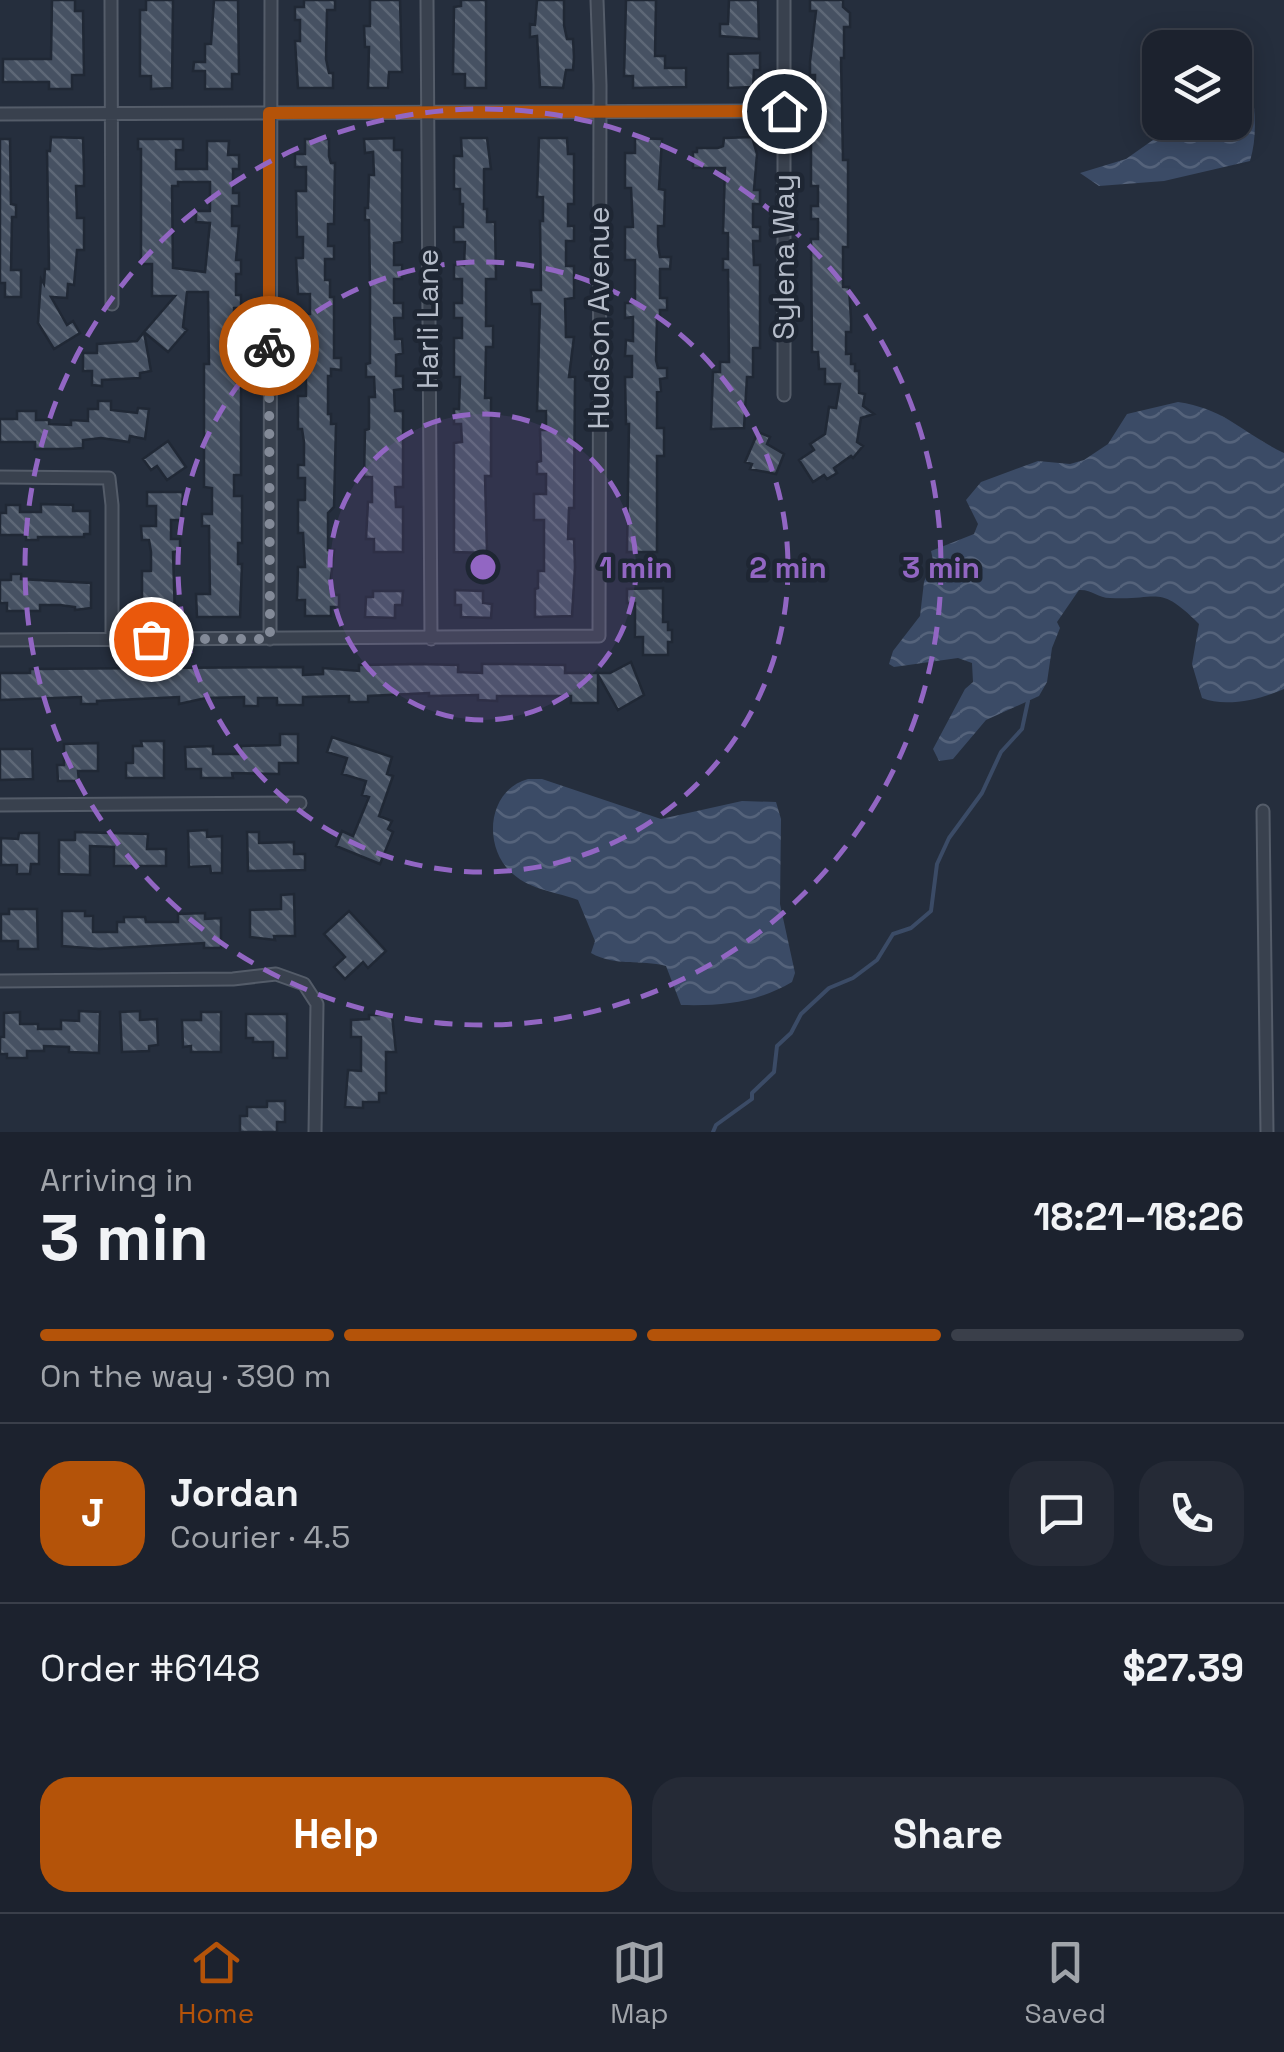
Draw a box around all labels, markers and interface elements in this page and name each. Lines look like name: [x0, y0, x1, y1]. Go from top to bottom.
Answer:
map controls: [1142, 30, 1252, 140]
button: layers: [1142, 30, 1252, 140]
pin: [742, 69, 827, 154]
icon: home: [757, 84, 812, 139]
street label: Sylena Way: [764, 174, 803, 340]
street label: Hudson Avenue: [579, 206, 618, 430]
street label: Harli Lane: [408, 249, 447, 389]
courier: [219, 296, 319, 396]
icon: bike: [242, 319, 297, 374]
text: 1 min: [599, 548, 673, 587]
text: 2 min: [749, 548, 827, 587]
text: 3 min: [902, 548, 980, 587]
centre of rings: [465, 549, 501, 585]
pin: [109, 597, 194, 682]
icon: bag: [124, 612, 179, 667]
text: Arriving in: [40, 1160, 193, 1200]
text: 18:21–18:26: [1033, 1193, 1244, 1241]
text: 3 min: [40, 1196, 209, 1279]
text: On the way · 390 m: [40, 1356, 331, 1396]
button: chat: [1009, 1461, 1114, 1566]
button: phone: [1139, 1461, 1244, 1566]
text: Jordan: [170, 1469, 299, 1517]
text: J: [81, 1489, 104, 1537]
text: Courier · 4.5: [170, 1517, 351, 1557]
text: Order #6148: [40, 1644, 260, 1692]
text: $27.39: [1122, 1644, 1244, 1692]
button: Help: [40, 1777, 632, 1892]
button: Share: [652, 1777, 1244, 1892]
tab: Home: [178, 1935, 254, 2031]
tab: Map: [610, 1935, 669, 2031]
tab: Saved: [1024, 1935, 1106, 2031]

